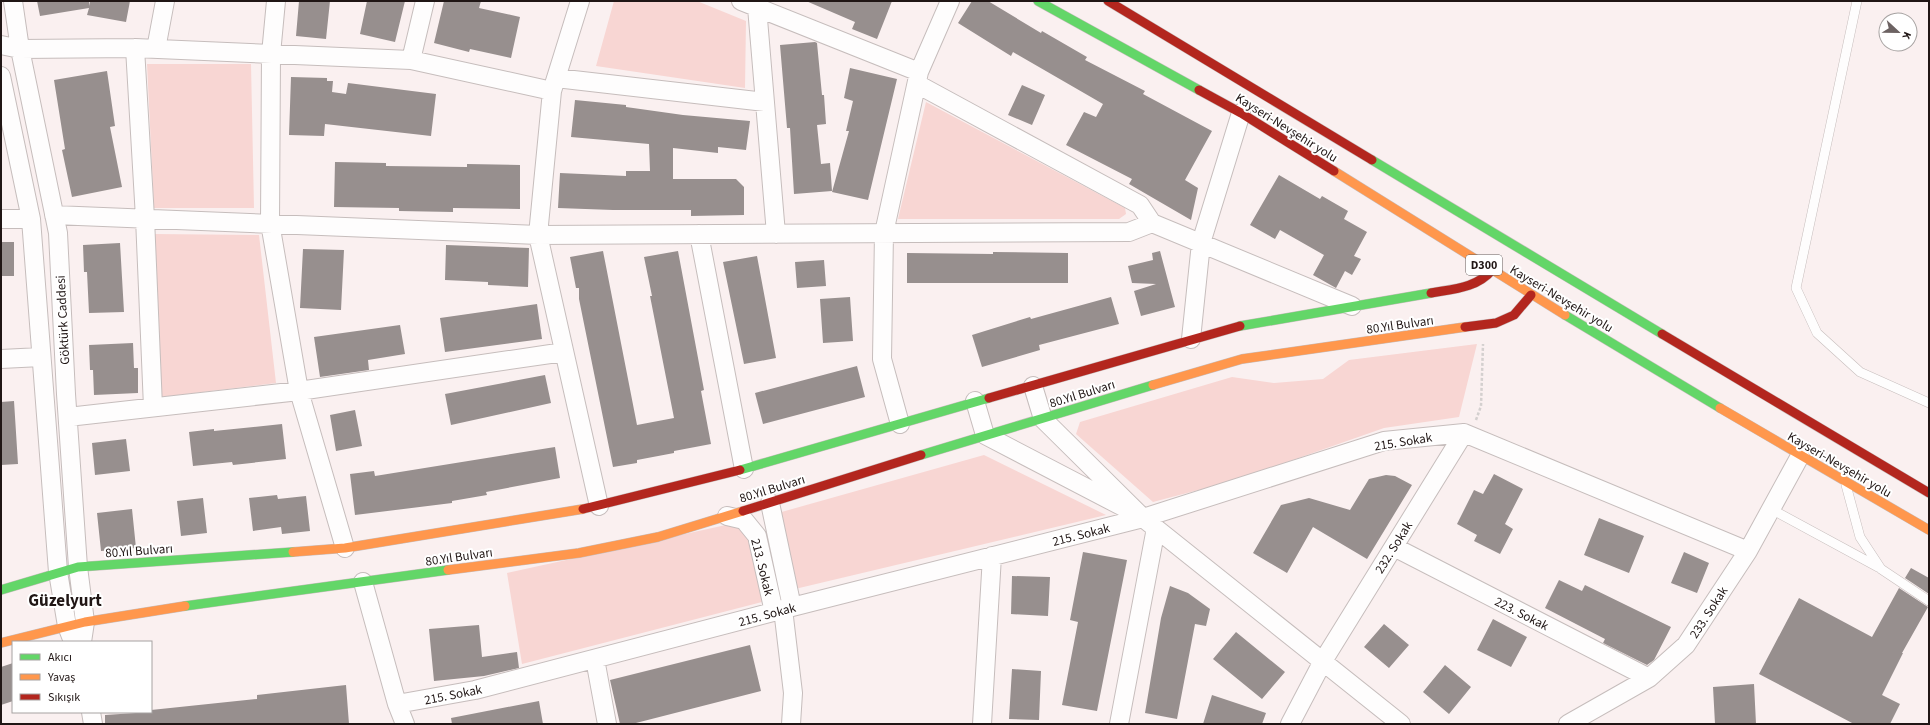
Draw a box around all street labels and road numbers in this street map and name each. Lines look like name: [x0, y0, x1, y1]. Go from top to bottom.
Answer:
street label: Kayseri-Nevşehir yolu: [1232, 89, 1341, 167]
road number: D300: [1466, 255, 1502, 275]
street label: Kayseri-Nevşehir yolu: [1506, 261, 1616, 337]
street label: Göktürk Caddesi: [52, 275, 74, 365]
street label: 80.Yıl Bulvarı: [1365, 311, 1435, 339]
street label: 80.Yıl Bulvarı: [1047, 375, 1117, 412]
street label: 215. Sokak: [1373, 428, 1434, 455]
street label: Kayseri-Nevşehir yolu: [1784, 428, 1895, 502]
street label: 80.Yıl Bulvarı: [737, 470, 807, 507]
street label: 232. Sokak: [1371, 517, 1417, 577]
street label: 215. Sokak: [1051, 519, 1112, 551]
street label: 213. Sokak: [746, 537, 778, 598]
street label: 80.Yıl Bulvarı: [105, 540, 174, 562]
street label: 80.Yıl Bulvarı: [424, 543, 494, 571]
street label: 233. Sokak: [1685, 583, 1733, 642]
street label: 223. Sokak: [1491, 593, 1552, 635]
street label: 215. Sokak: [737, 599, 798, 631]
street label: 215. Sokak: [423, 680, 484, 709]

